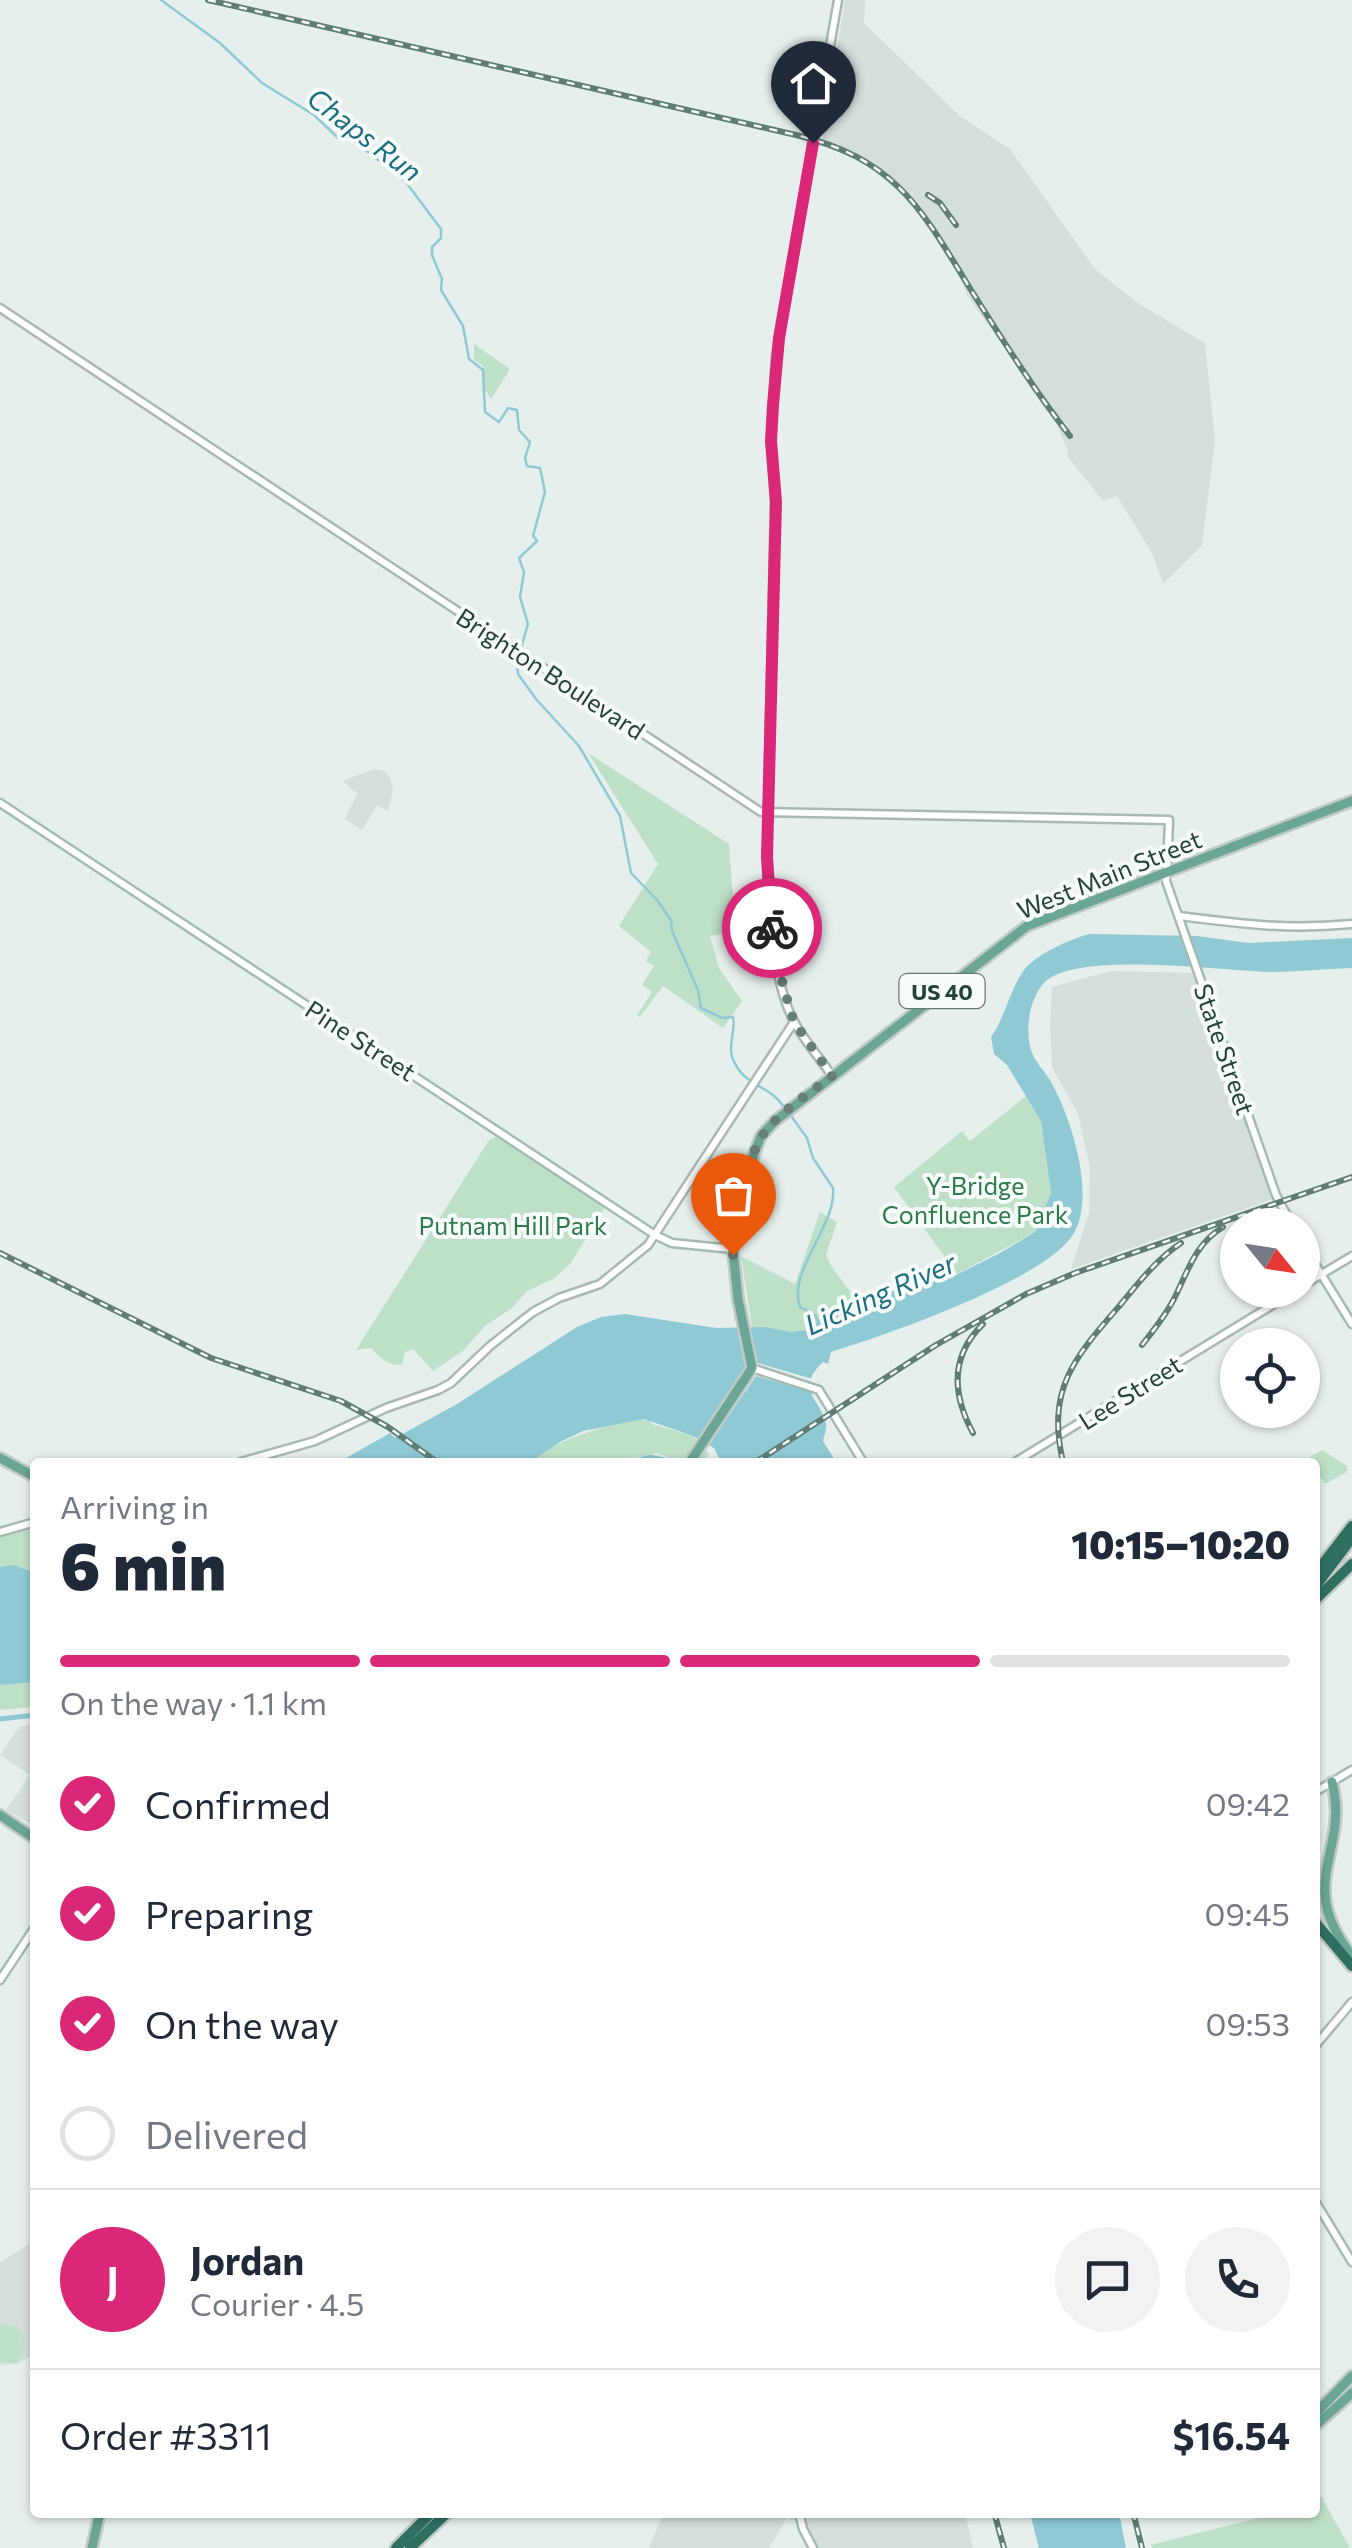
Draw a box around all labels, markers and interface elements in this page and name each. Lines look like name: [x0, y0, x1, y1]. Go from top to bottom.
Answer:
pin: [771, 41, 856, 144]
icon: home: [786, 56, 841, 111]
water label: Chaps Run: [301, 80, 429, 188]
street label: Brighton Boulevard: [451, 601, 651, 745]
street label: West Main Street: [1012, 823, 1206, 925]
courier: [722, 878, 822, 978]
icon: bike: [745, 901, 800, 956]
road number: US 40: [900, 974, 984, 1008]
street label: State Street: [1189, 980, 1261, 1118]
street label: Pine Street: [300, 993, 422, 1087]
pin: [691, 1153, 776, 1256]
icon: bag: [706, 1168, 761, 1223]
park label: Y-Bridge Confluence Park: [882, 1170, 1069, 1229]
north arrow: [1220, 1208, 1320, 1308]
map controls: [1220, 1208, 1320, 1428]
park label: Putnam Hill Park: [419, 1210, 608, 1240]
water label: Licking River: [799, 1244, 962, 1341]
button: locate: [1220, 1328, 1320, 1428]
street label: Lee Street: [1073, 1349, 1187, 1435]
text: Arriving in: [60, 1486, 209, 1526]
text: 10:15–10:20: [1071, 1520, 1290, 1567]
text: 6 min: [60, 1524, 226, 1603]
text: On the way · 1.1 km: [60, 1682, 327, 1722]
icon: check: [60, 1776, 115, 1831]
text: Confirmed: [145, 1780, 331, 1827]
text: 09:42: [1206, 1783, 1290, 1823]
icon: check: [60, 1886, 115, 1941]
text: Preparing: [145, 1890, 313, 1937]
text: 09:45: [1205, 1893, 1290, 1933]
icon: check: [60, 1996, 115, 2051]
text: On the way: [145, 2000, 339, 2047]
text: 09:53: [1206, 2003, 1290, 2043]
text: Delivered: [145, 2110, 308, 2157]
button: chat: [1055, 2227, 1160, 2332]
button: phone: [1185, 2227, 1290, 2332]
text: Jordan: [190, 2236, 304, 2283]
text: J: [106, 2256, 119, 2303]
text: Courier · 4.5: [190, 2283, 364, 2323]
text: Order #3311: [60, 2411, 272, 2458]
text: $16.54: [1173, 2411, 1290, 2458]

